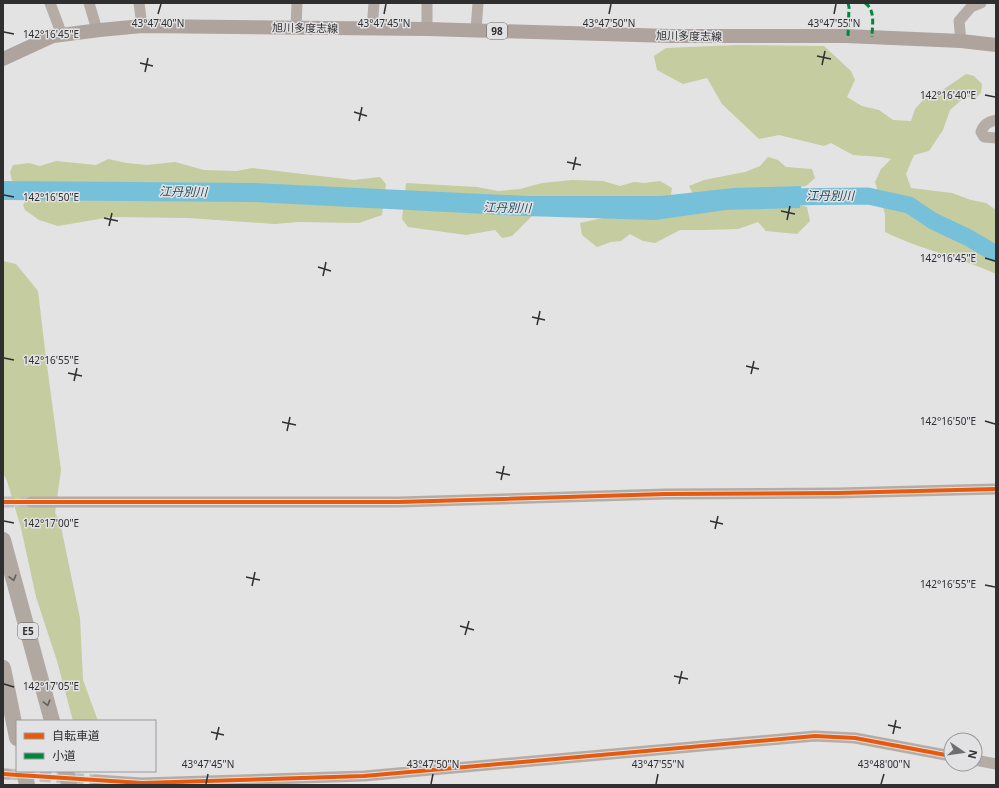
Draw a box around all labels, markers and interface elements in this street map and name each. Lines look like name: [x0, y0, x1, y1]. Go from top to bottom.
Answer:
text: 43°47'40"N: [132, 16, 184, 30]
text: 43°47'45"N: [358, 16, 410, 30]
text: 43°47'50"N: [583, 16, 635, 30]
text: 43°47'55"N: [808, 16, 860, 30]
street label: 旭川多度志線: [272, 19, 338, 36]
road number: 98: [487, 23, 507, 39]
text: 142°16'45"E: [23, 27, 79, 41]
street label: 旭川多度志線: [656, 27, 722, 44]
text: 142°16'40"E: [920, 88, 976, 102]
water label: 江丹別川: [159, 183, 209, 200]
water label: 江丹別川: [806, 187, 856, 204]
text: 142°16'50"E: [23, 190, 79, 204]
water label: 江丹別川: [483, 199, 533, 216]
text: 142°16'45"E: [920, 251, 976, 265]
text: 142°16'55"E: [23, 353, 79, 367]
text: 142°16'50"E: [920, 414, 976, 428]
text: 142°17'00"E: [23, 516, 79, 530]
one-way arrow: [8, 574, 17, 581]
text: 142°16'55"E: [920, 577, 976, 591]
road number: E5: [18, 623, 38, 639]
text: 142°17'05"E: [23, 679, 79, 693]
one-way arrow: [42, 700, 51, 707]
legend: [16, 720, 156, 772]
text: 自転車道: [52, 727, 100, 744]
north arrow: [943, 732, 983, 772]
text: 小道: [52, 747, 76, 764]
text: N: [965, 748, 982, 760]
text: 43°47'45"N: [182, 757, 234, 771]
text: 43°47'50"N: [407, 757, 459, 771]
text: 43°47'55"N: [632, 757, 684, 771]
text: 43°48'00"N: [858, 757, 910, 771]

